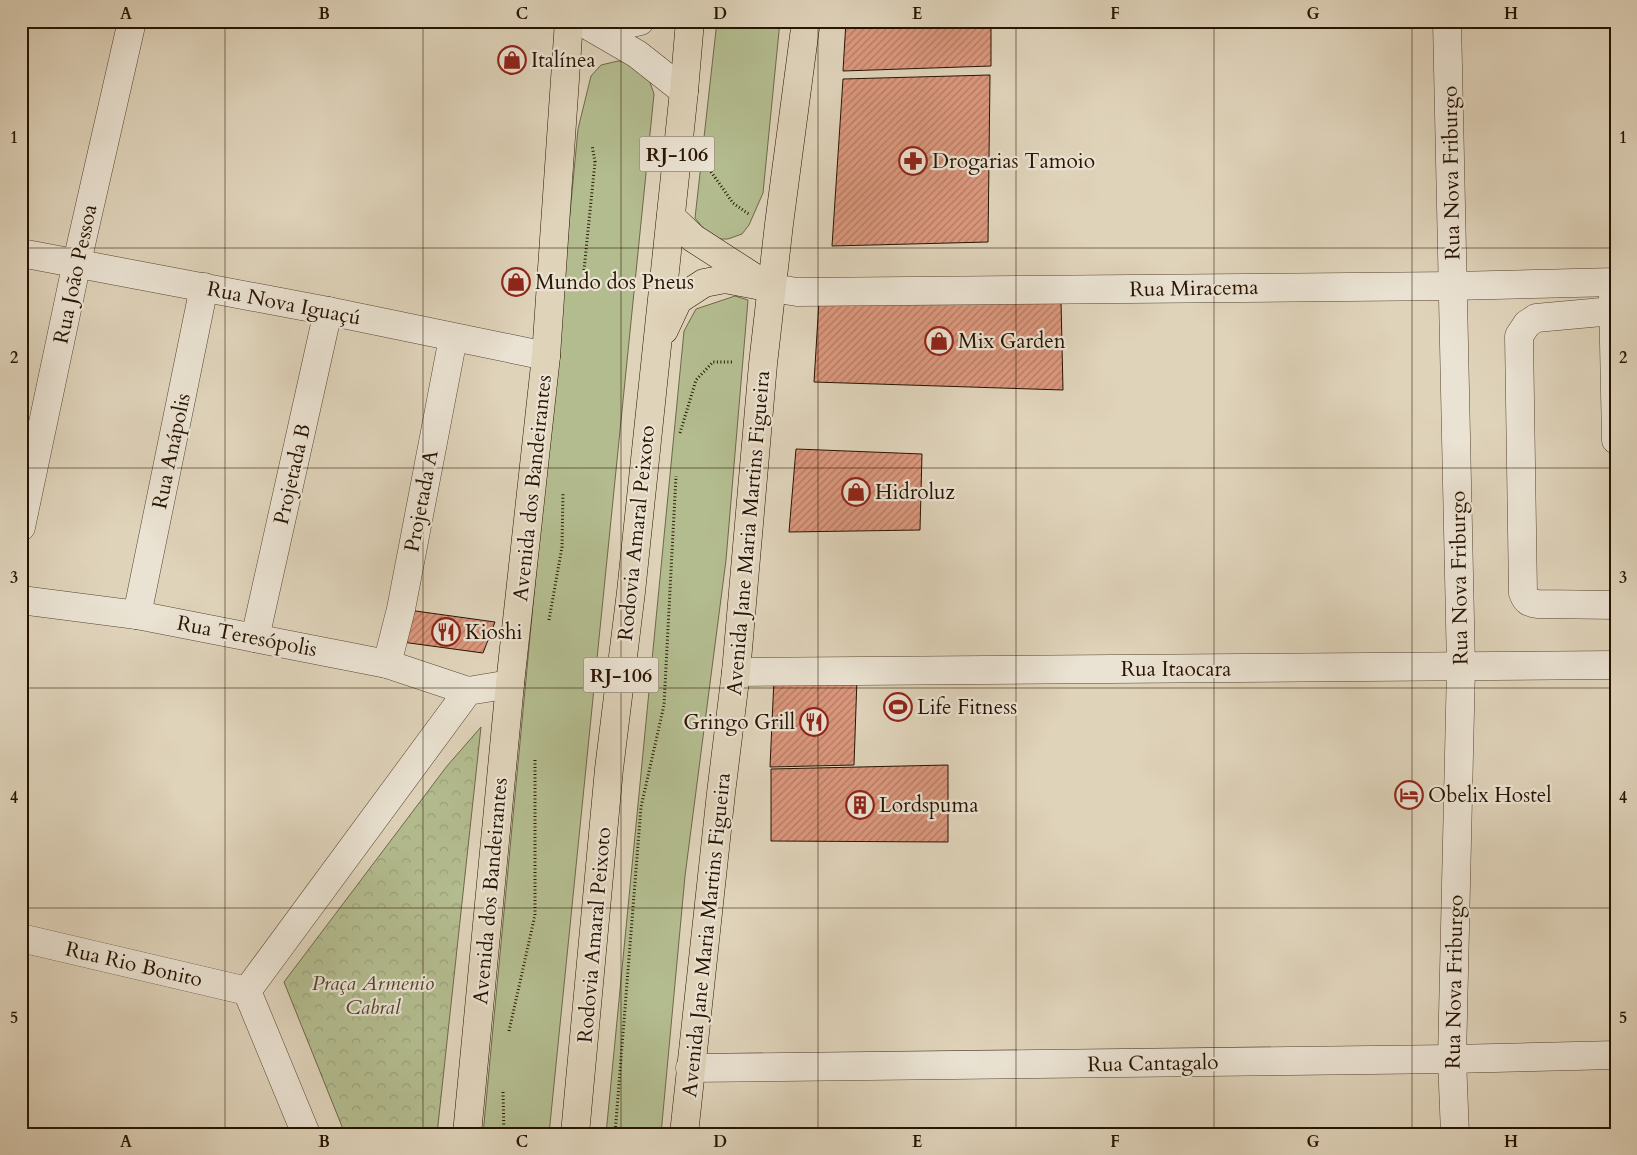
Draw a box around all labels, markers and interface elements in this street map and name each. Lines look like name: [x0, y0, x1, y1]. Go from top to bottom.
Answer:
text: A: [120, 3, 132, 25]
text: B: [318, 3, 330, 25]
text: C: [516, 3, 528, 25]
text: D: [713, 3, 727, 25]
text: E: [912, 3, 922, 25]
text: F: [1110, 3, 1120, 25]
text: G: [1306, 3, 1320, 25]
text: H: [1504, 3, 1518, 25]
shop icon: Italínea: [497, 45, 527, 75]
place label: Italínea: [531, 46, 596, 75]
street label: Rua Nova Friburgo: [1435, 85, 1468, 260]
text: 1: [10, 127, 18, 149]
text: 1: [1619, 127, 1627, 149]
road number: RJ-106: [640, 136, 714, 172]
pharmacy icon: Drogarias Tamoio: [898, 146, 928, 176]
place label: Drogarias Tamoio: [932, 147, 1095, 176]
street label: Rua João Pessoa: [47, 202, 104, 346]
shop icon: Mundo dos Pneus: [501, 267, 531, 297]
place label: Mundo dos Pneus: [535, 268, 694, 297]
street label: Rua Miracema: [1129, 273, 1259, 304]
street label: Rua Nova Iguaçú: [205, 274, 363, 333]
shop icon: Mix Garden: [924, 326, 954, 356]
place label: Mix Garden: [958, 327, 1066, 356]
text: 2: [10, 347, 18, 369]
text: 2: [1619, 347, 1627, 369]
street label: Avenida Jane Maria Martins Figueira: [720, 369, 777, 697]
street label: Avenida dos Bandeirantes: [506, 373, 559, 603]
street label: Rua Anápolis: [145, 391, 198, 512]
street label: Projetada B: [267, 421, 318, 527]
street label: Rodovia Amaral Peixoto: [611, 424, 662, 642]
street label: Projetada A: [397, 448, 446, 555]
shop icon: Hidroluz: [841, 477, 871, 507]
place label: Hidroluz: [875, 478, 956, 507]
street label: Rua Nova Friburgo: [1443, 490, 1476, 665]
text: 3: [10, 567, 18, 589]
text: 3: [1619, 567, 1627, 589]
street label: Rua Teresópolis: [174, 609, 319, 664]
restaurant icon: Kioshi: [431, 617, 461, 647]
place label: Kioshi: [465, 618, 522, 647]
street label: Rua Itaocara: [1121, 655, 1231, 684]
road number: RJ-106: [584, 658, 658, 692]
sports icon: Life Fitness: [883, 692, 913, 722]
place label: Life Fitness: [917, 693, 1017, 722]
restaurant icon: Gringo Grill: [799, 707, 829, 737]
place label: Gringo Grill: [683, 708, 795, 737]
street label: Avenida Jane Maria Martins Figueira: [675, 771, 738, 1099]
street label: Avenida dos Bandeirantes: [466, 776, 515, 1006]
hotel icon: Obelix Hostel: [1394, 780, 1424, 810]
place label: Obelix Hostel: [1428, 781, 1552, 810]
text: 4: [10, 787, 18, 809]
text: 4: [1619, 787, 1627, 809]
building icon: Lordspuma: [845, 790, 875, 820]
place label: Lordspuma: [879, 791, 978, 820]
street label: Rodovia Amaral Peixoto: [571, 826, 618, 1044]
street label: Rua Nova Friburgo: [1438, 895, 1471, 1070]
street label: Rua Rio Bonito: [63, 935, 205, 994]
park label: Praça Armenio Cabral: [312, 969, 435, 1022]
text: 5: [10, 1007, 18, 1029]
text: 5: [1619, 1007, 1627, 1029]
street label: Rua Cantagalo: [1087, 1048, 1219, 1079]
text: A: [120, 1131, 132, 1153]
text: B: [318, 1131, 330, 1153]
text: C: [516, 1131, 528, 1153]
text: D: [713, 1131, 727, 1153]
text: E: [912, 1131, 922, 1153]
text: F: [1110, 1131, 1120, 1153]
text: G: [1306, 1131, 1320, 1153]
text: H: [1504, 1131, 1518, 1153]

